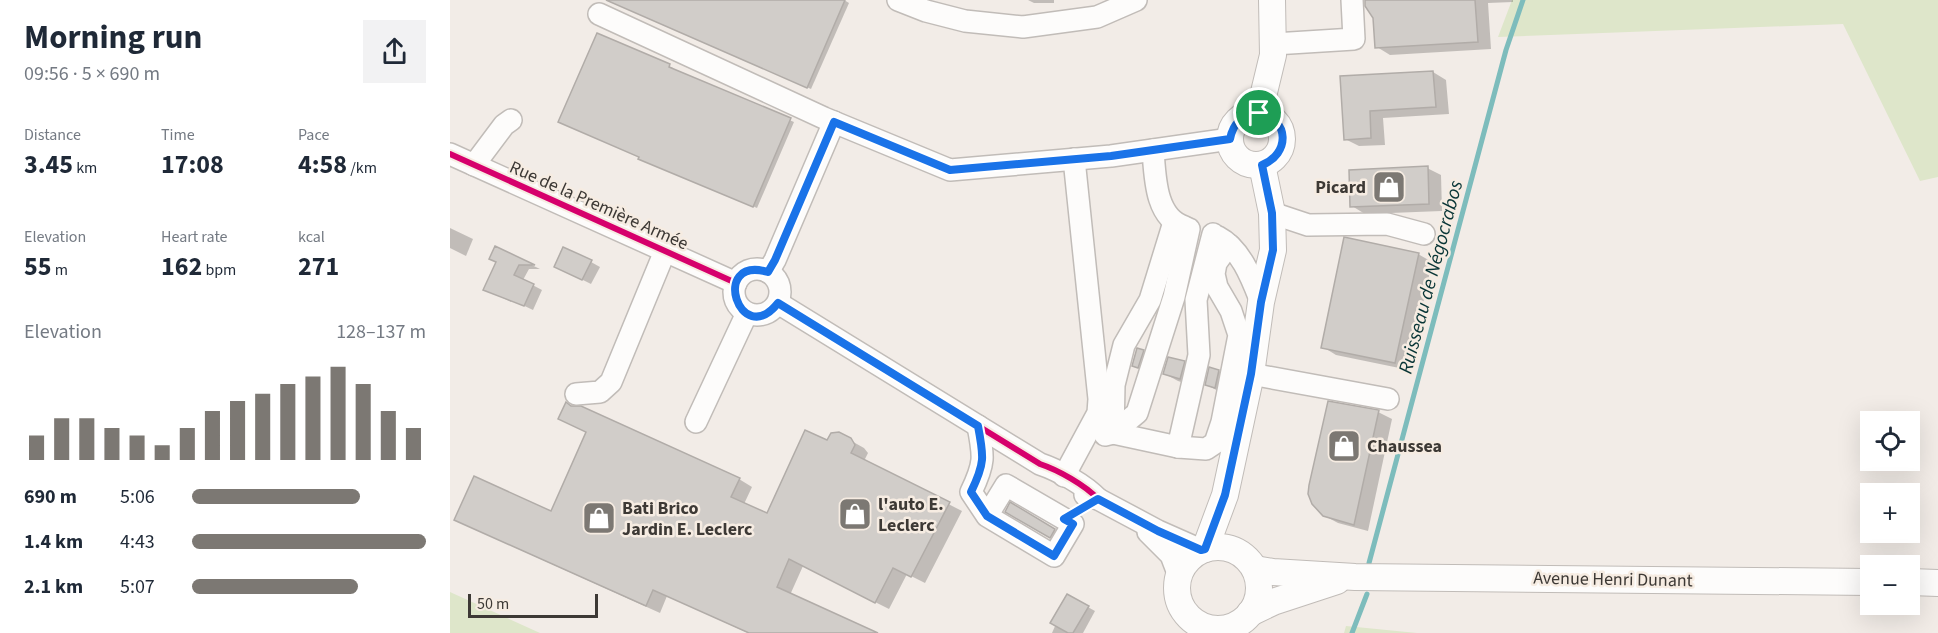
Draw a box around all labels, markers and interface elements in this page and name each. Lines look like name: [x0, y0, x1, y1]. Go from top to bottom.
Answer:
text: Morning run: [24, 14, 202, 61]
button: share: [363, 20, 426, 83]
text: 09:56 · 5 × 690 m: [24, 60, 160, 88]
pin: [1233, 87, 1284, 138]
icon: arrive: [1242, 96, 1275, 129]
text: Distance: [24, 124, 81, 146]
text: Time: [161, 124, 195, 146]
text: Pace: [298, 124, 329, 146]
text: 3.45: [24, 146, 73, 183]
text: 17:08: [161, 146, 224, 183]
text: 4:58: [298, 146, 347, 183]
street label: Rue de la Première Armée: [505, 155, 692, 256]
text: km: [73, 157, 97, 179]
text: /km: [347, 157, 377, 179]
shop icon: Picard: [1371, 169, 1407, 205]
place label: Picard: [1315, 175, 1366, 200]
water label: Ruisseau de Négocrabos: [1392, 177, 1470, 377]
text: Elevation: [24, 226, 86, 248]
text: Heart rate: [161, 226, 228, 248]
text: kcal: [298, 226, 325, 248]
text: 55: [24, 248, 51, 285]
text: 162: [161, 248, 202, 285]
text: 271: [298, 248, 339, 285]
text: m: [51, 259, 68, 281]
text: bpm: [202, 259, 236, 281]
text: Elevation: [24, 318, 102, 346]
text: 128–137 m: [336, 318, 426, 346]
map controls: [1860, 411, 1920, 615]
button: locate: [1860, 411, 1920, 471]
shop icon: Chaussea: [1326, 428, 1362, 464]
place label: Chaussea: [1367, 434, 1442, 459]
text: 690 m: [24, 483, 77, 511]
text: 5:06: [120, 483, 155, 511]
button: +: [1860, 483, 1920, 543]
place label: l'auto E. Leclerc: [878, 492, 944, 538]
place label: Bati Brico Jardin E. Leclerc: [622, 496, 753, 542]
shop icon: l'auto E. Leclerc: [837, 496, 873, 532]
shop icon: Bati Brico Jardin E. Leclerc: [581, 500, 617, 536]
text: 1.4 km: [24, 528, 83, 556]
text: 4:43: [120, 528, 155, 556]
button: −: [1860, 555, 1920, 615]
street label: Avenue Henri Dunant: [1533, 566, 1693, 593]
text: 2.1 km: [24, 573, 83, 601]
text: 5:07: [120, 573, 155, 601]
scale bar: [468, 591, 598, 618]
text: 50 m: [477, 593, 509, 615]

